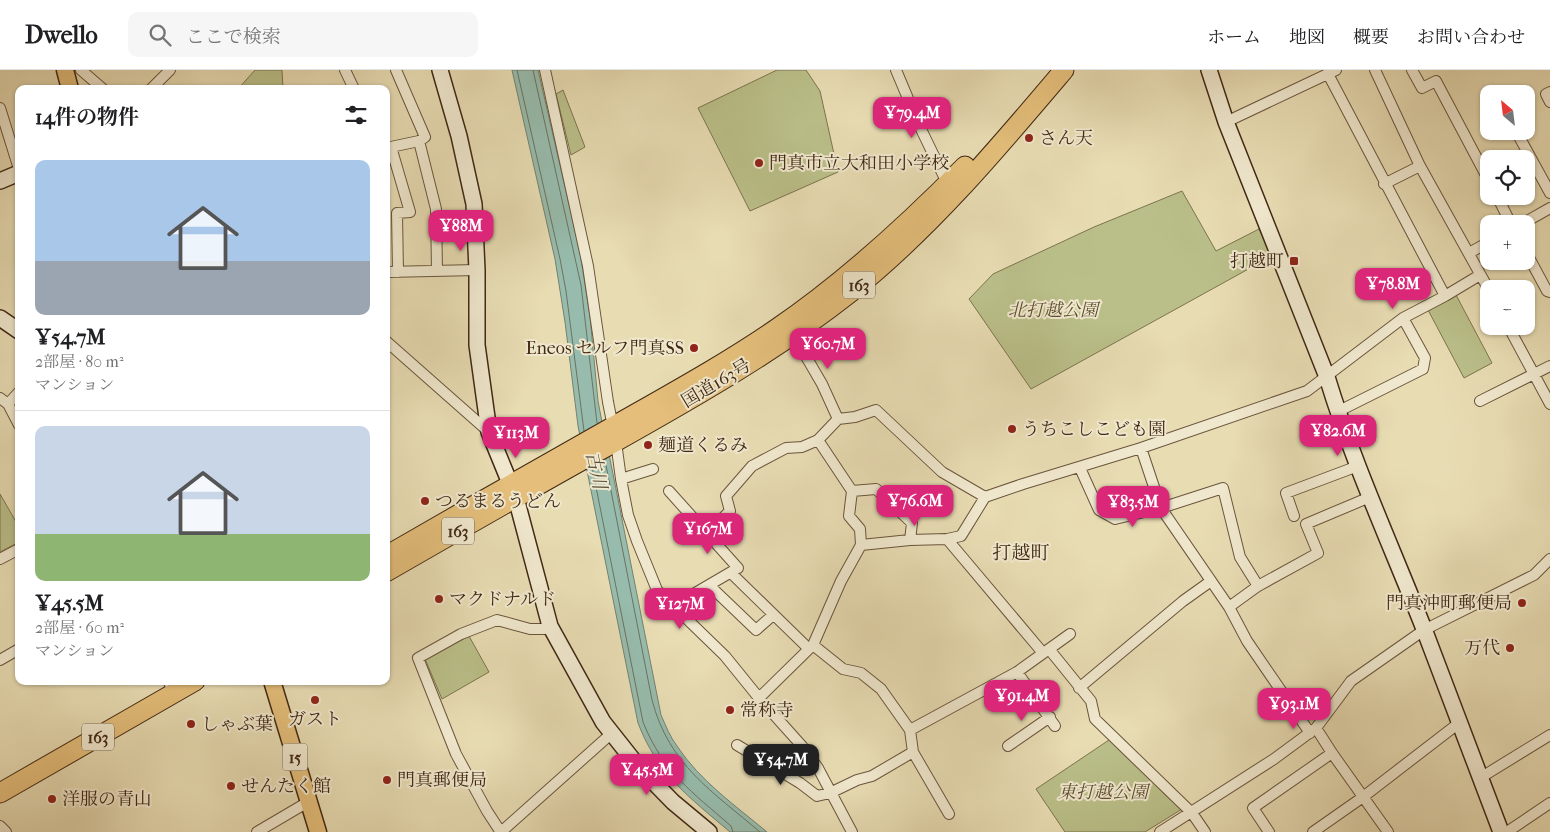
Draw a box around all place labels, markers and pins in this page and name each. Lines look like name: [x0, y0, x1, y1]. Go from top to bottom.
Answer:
pin: ¥79.4M: [871, 97, 953, 139]
place label: さん天: [1039, 128, 1093, 149]
marker: さん天: [1023, 132, 1035, 144]
place label: 門真市立大和田小学校: [769, 153, 949, 174]
marker: 門真市立大和田小学校: [753, 157, 765, 169]
pin: ¥88M: [431, 210, 491, 252]
place label: 打越町: [1230, 251, 1284, 272]
marker: 打越町: [1288, 255, 1300, 267]
pin: ¥78.8M: [1352, 268, 1434, 310]
pin: ¥60.7M: [787, 328, 869, 370]
place label: Eneos セルフ門真SS: [526, 338, 684, 359]
marker: Eneos セルフ門真SS: [688, 342, 700, 354]
pin: ¥82.6M: [1297, 414, 1379, 457]
pin: ¥113M: [481, 416, 551, 459]
place label: うちこしこども園: [1022, 419, 1166, 440]
marker: うちこしこども園: [1006, 423, 1018, 435]
place label: 麺道くるみ: [658, 435, 748, 456]
marker: 麺道くるみ: [642, 439, 654, 451]
pin: ¥76.6M: [874, 484, 956, 527]
pin: ¥83.5M: [1092, 486, 1174, 528]
place label: つるまるうどん: [435, 491, 561, 512]
marker: つるまるうどん: [419, 495, 431, 507]
pin: ¥167M: [673, 512, 743, 555]
pin: ¥127M: [645, 588, 715, 630]
place label: マクドナルド: [449, 589, 556, 610]
marker: マクドナルド: [433, 593, 445, 605]
place label: 門真沖町郵便局: [1386, 593, 1512, 614]
marker: 門真沖町郵便局: [1516, 597, 1528, 609]
place label: 万代: [1464, 638, 1500, 659]
marker: 万代: [1504, 642, 1516, 654]
pin: ¥91.4M: [981, 680, 1063, 722]
pin: ¥93.1M: [1253, 688, 1335, 730]
marker: ガスト: [309, 694, 321, 706]
place label: 常称寺: [740, 700, 794, 721]
marker: 常称寺: [724, 704, 736, 716]
place label: ガスト: [288, 709, 342, 730]
place label: しゃぶ葉: [201, 714, 273, 735]
marker: しゃぶ葉: [185, 718, 197, 730]
pin: ¥54.7M: [740, 744, 822, 786]
pin: ¥45.5M: [606, 754, 688, 796]
place label: 門真郵便局: [397, 770, 487, 791]
marker: 門真郵便局: [381, 774, 393, 786]
place label: せんたく館: [241, 776, 331, 797]
marker: せんたく館: [225, 780, 237, 792]
place label: 洋服の青山: [62, 789, 152, 810]
marker: 洋服の青山: [46, 793, 58, 805]

